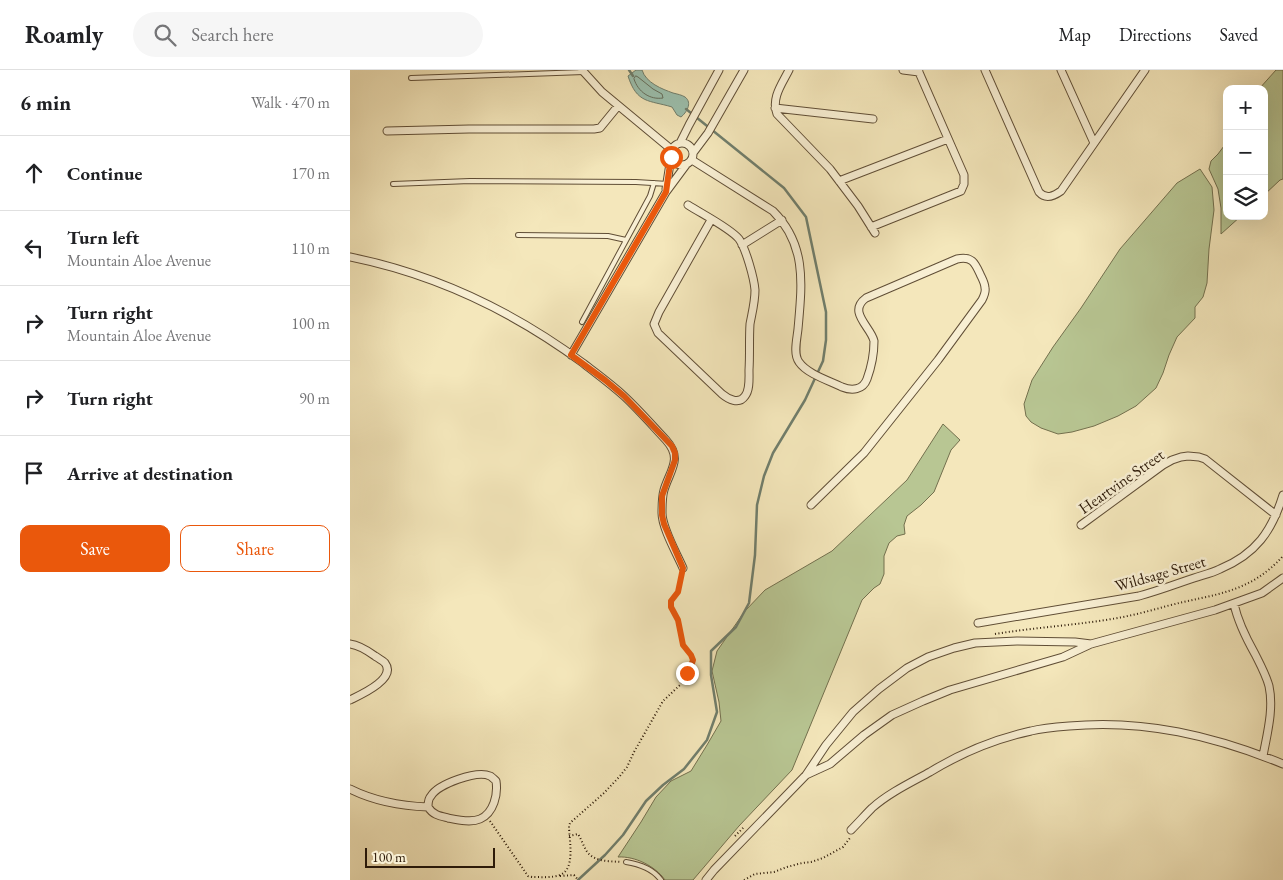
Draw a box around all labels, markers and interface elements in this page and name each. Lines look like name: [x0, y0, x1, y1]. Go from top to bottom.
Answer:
search box: [133, 12, 483, 57]
text: Roamly: [25, 19, 103, 50]
icon: search: [151, 21, 179, 49]
text: Search here: [191, 22, 274, 47]
text: Map: [1059, 23, 1091, 46]
text: Directions: [1119, 23, 1191, 46]
text: Saved: [1219, 23, 1258, 46]
map controls: [1223, 85, 1268, 220]
button: +: [1223, 85, 1268, 130]
text: 6 min: [20, 89, 71, 116]
text: Walk · 470 m: [251, 92, 330, 113]
button: −: [1223, 130, 1268, 175]
route start: [660, 146, 683, 169]
icon: ahead: [20, 159, 48, 187]
text: Continue: [67, 161, 142, 186]
text: 170 m: [291, 163, 330, 184]
button: layers: [1223, 175, 1268, 220]
text: Turn left: [67, 225, 139, 250]
icon: left: [20, 234, 48, 262]
text: 110 m: [291, 238, 330, 259]
text: Mountain Aloe Avenue: [67, 250, 211, 271]
text: Turn right: [67, 300, 153, 325]
icon: right: [20, 309, 48, 337]
text: 100 m: [291, 313, 330, 334]
text: Mountain Aloe Avenue: [67, 325, 211, 346]
icon: right: [20, 384, 48, 412]
text: Turn right: [67, 386, 153, 411]
text: 90 m: [299, 388, 330, 409]
street label: Heartvine Street: [1074, 444, 1168, 519]
icon: arrive: [20, 459, 48, 487]
text: Arrive at destination: [67, 461, 233, 486]
button: Save: [20, 525, 170, 572]
button: Share: [180, 525, 330, 572]
street label: Wildsage Street: [1112, 551, 1208, 596]
route end: [676, 662, 699, 685]
scale bar: [365, 845, 495, 868]
text: 100 m: [372, 848, 406, 866]

